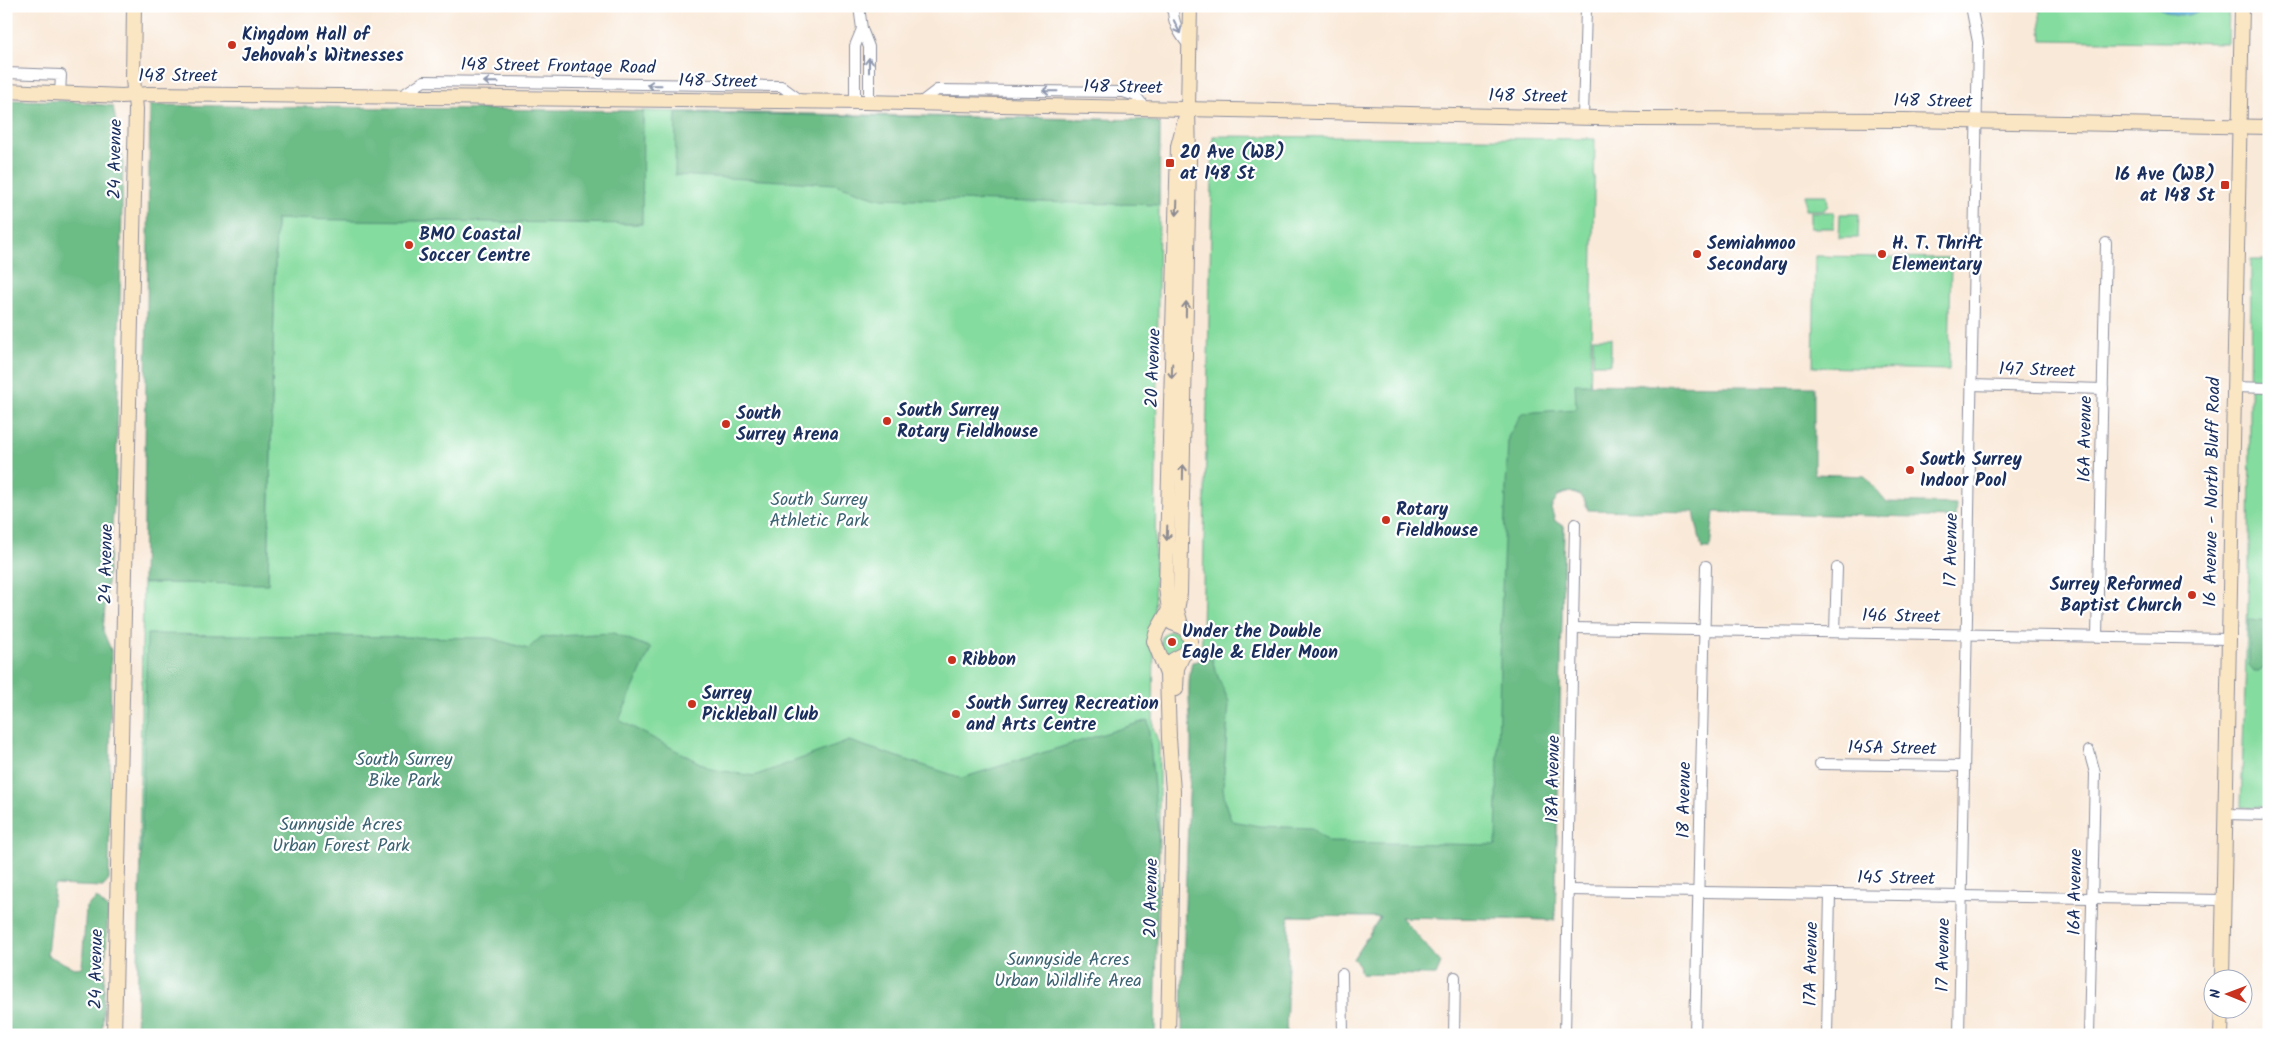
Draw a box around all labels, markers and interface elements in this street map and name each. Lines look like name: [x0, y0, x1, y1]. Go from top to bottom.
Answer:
one-way arrow: [1172, 20, 1182, 35]
place label: Kingdom Hall of Jehovah's Witnesses: [242, 21, 404, 71]
marker: Kingdom Hall of Jehovah's Witnesses: [226, 39, 238, 51]
street label: 148 Street Frontage Road: [460, 51, 657, 83]
one-way arrow: [864, 57, 874, 74]
street label: 148 Street: [138, 62, 219, 91]
street label: 148 Street: [678, 67, 759, 97]
street label: 148 Street: [1083, 73, 1164, 103]
one-way arrow: [484, 77, 500, 87]
one-way arrow: [646, 80, 662, 89]
street label: 148 Street: [1488, 82, 1569, 112]
one-way arrow: [1042, 86, 1058, 96]
street label: 148 Street: [1893, 87, 1974, 117]
street label: 24 Avenue: [101, 118, 131, 200]
place label: 20 Ave (WB) at 148 St: [1180, 139, 1285, 189]
marker: 20 Ave (WB) at 148 St: [1164, 157, 1176, 169]
place label: 16 Ave (WB) at 148 St: [2115, 161, 2216, 211]
marker: 16 Ave (WB) at 148 St: [2219, 179, 2231, 191]
one-way arrow: [1172, 200, 1181, 216]
place label: BMO Coastal Soccer Centre: [419, 221, 530, 271]
place label: Semiahmoo Secondary: [1707, 230, 1796, 280]
place label: H. T. Thrift Elementary: [1892, 230, 1984, 280]
marker: BMO Coastal Soccer Centre: [403, 239, 415, 251]
marker: Semiahmoo Secondary: [1691, 248, 1703, 260]
marker: H. T. Thrift Elementary: [1876, 248, 1888, 260]
one-way arrow: [1181, 302, 1191, 318]
street label: 20 Avenue: [1138, 328, 1170, 408]
street label: 147 Street: [1998, 355, 2077, 387]
one-way arrow: [1168, 362, 1177, 378]
street label: 16 Avenue - North Bluff Road: [2196, 376, 2230, 607]
street label: 16A Avenue: [2071, 395, 2101, 483]
place label: South Surrey Rotary Fieldhouse: [897, 397, 1038, 447]
place label: South Surrey Arena: [736, 400, 839, 450]
marker: South Surrey Rotary Fieldhouse: [881, 415, 893, 427]
marker: South Surrey Arena: [720, 418, 732, 430]
place label: South Surrey Indoor Pool: [1920, 446, 2023, 496]
one-way arrow: [1178, 464, 1187, 480]
marker: South Surrey Indoor Pool: [1904, 464, 1916, 476]
park label: South Surrey Athletic Park: [769, 486, 869, 536]
place label: Rotary Fieldhouse: [1396, 496, 1478, 546]
street label: 17 Avenue: [1937, 513, 1967, 587]
marker: Rotary Fieldhouse: [1380, 514, 1392, 526]
street label: 24 Avenue: [92, 523, 122, 605]
one-way arrow: [1163, 525, 1172, 541]
place label: Surrey Reformed Baptist Church: [2050, 571, 2182, 621]
marker: Surrey Reformed Baptist Church: [2186, 589, 2198, 601]
street label: 146 Street: [1862, 602, 1941, 632]
place label: Under the Double Eagle & Elder Moon: [1182, 618, 1338, 668]
marker: Under the Double Eagle & Elder Moon: [1166, 636, 1178, 648]
place label: Ribbon: [962, 646, 1016, 675]
marker: Ribbon: [946, 654, 958, 666]
place label: Surrey Pickleball Club: [702, 680, 819, 730]
place label: South Surrey Recreation and Arts Centre: [966, 690, 1159, 740]
marker: Surrey Pickleball Club: [686, 698, 698, 710]
marker: South Surrey Recreation and Arts Centre: [950, 708, 962, 720]
street label: 145A Street: [1847, 734, 1938, 764]
street label: 18A Avenue: [1539, 735, 1569, 823]
park label: South Surrey Bike Park: [356, 746, 453, 796]
street label: 18 Avenue: [1670, 761, 1700, 839]
park label: Sunnyside Acres Urban Forest Park: [272, 811, 410, 861]
street label: 16A Avenue: [2061, 848, 2091, 936]
street label: 20 Avenue: [1137, 858, 1167, 938]
street label: 145 Street: [1857, 864, 1936, 894]
street label: 17 Avenue: [1929, 918, 1959, 992]
street label: 17A Avenue: [1797, 921, 1827, 1007]
street label: 24 Avenue: [82, 928, 112, 1010]
park label: Sunnyside Acres Urban Wildlife Area: [994, 946, 1142, 996]
north arrow: [2202, 968, 2252, 1018]
text: N: [2205, 989, 2227, 998]

